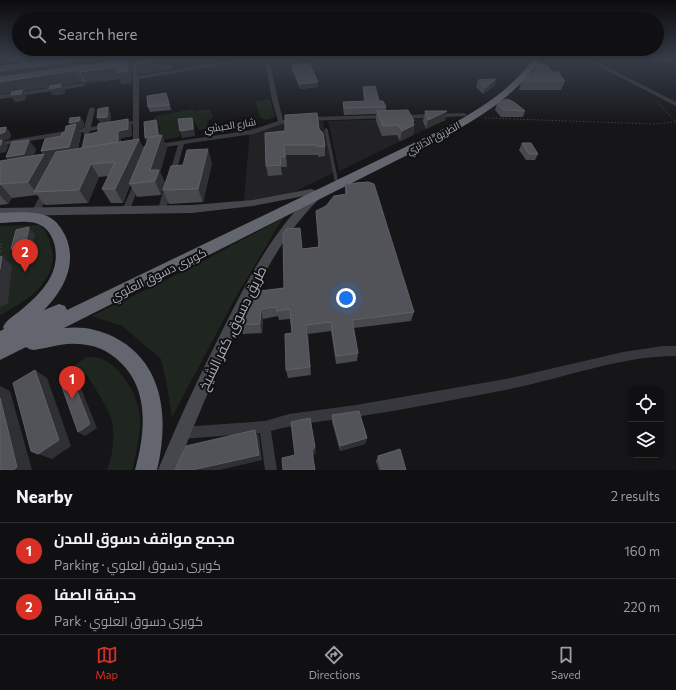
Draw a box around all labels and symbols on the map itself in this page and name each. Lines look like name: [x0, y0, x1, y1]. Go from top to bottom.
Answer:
street label: شارع الحبشي: [203, 115, 257, 137]
street label: الطريق الدائري: [404, 119, 463, 159]
pin: 2: [12, 239, 38, 272]
street label: كوبرى دسوق العلوي: [108, 245, 210, 307]
street label: طريق دسوق, كفر الشيخ: [194, 263, 270, 393]
your location: [336, 288, 356, 308]
pin: 1: [59, 366, 85, 399]

